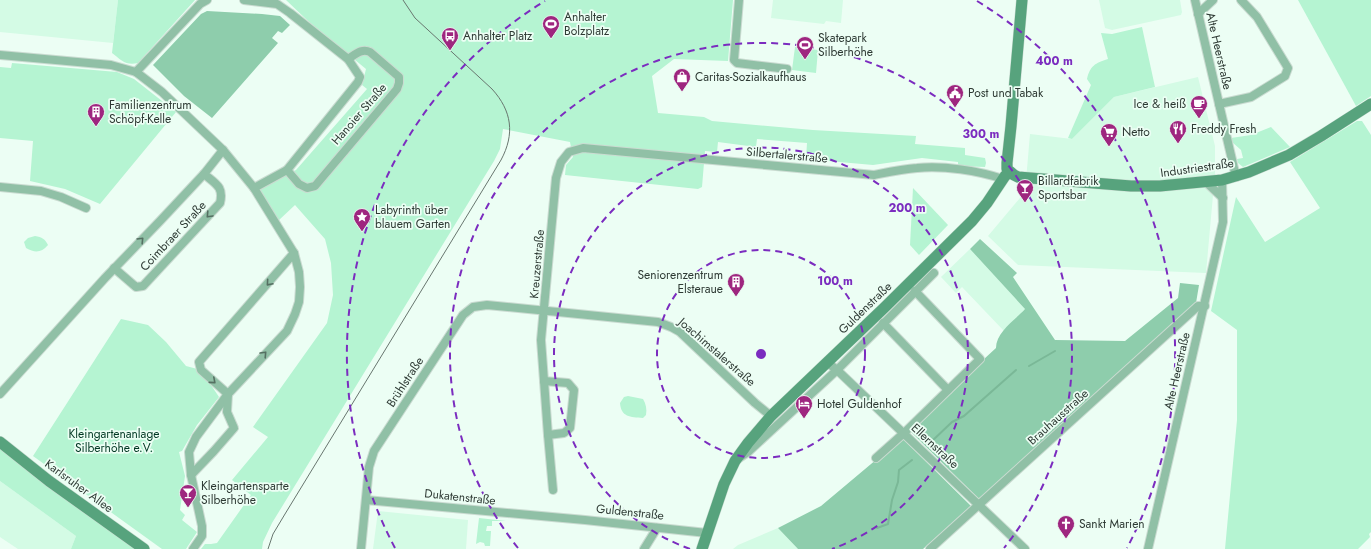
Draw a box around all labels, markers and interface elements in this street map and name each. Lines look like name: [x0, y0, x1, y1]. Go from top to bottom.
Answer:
place label: Anhalter Bolzplatz: [564, 8, 610, 40]
street label: Alte Heerstraße: [1201, 11, 1237, 91]
sports icon: Anhalter Bolzplatz: [541, 14, 561, 39]
bus stop icon: Anhalter Platz: [440, 26, 460, 51]
place label: Anhalter Platz: [463, 27, 533, 45]
place label: Skatepark Silberhöhe: [818, 29, 873, 61]
sports icon: Skatepark Silberhöhe: [795, 35, 815, 60]
text: 400 m: [1035, 52, 1073, 70]
shop icon: Caritas-Sozialkaufhaus: [672, 67, 692, 92]
place label: Caritas-Sozialkaufhaus: [695, 68, 807, 86]
street label: Hanoier Straße: [327, 79, 391, 149]
public building icon: Post und Tabak: [945, 83, 965, 108]
place label: Post und Tabak: [968, 84, 1044, 102]
cafe icon: Ice & heiß: [1189, 94, 1209, 119]
place label: Ice & heiß: [1133, 95, 1186, 113]
place label: Familienzentrum Schöpf-Kelle: [109, 96, 192, 128]
building icon: Familienzentrum Schöpf-Kelle: [86, 102, 106, 127]
restaurant icon: Freddy Fresh: [1168, 119, 1188, 144]
place label: Freddy Fresh: [1191, 120, 1256, 138]
supermarket icon: Netto: [1099, 122, 1119, 147]
place label: Netto: [1122, 123, 1150, 141]
text: 300 m: [963, 125, 1000, 143]
street label: Silbertalerstraße: [745, 142, 829, 168]
street label: Industriestraße: [1159, 154, 1235, 182]
place label: Billardfabrik Sportsbar: [1038, 172, 1099, 204]
bar icon: Billardfabrik Sportsbar: [1015, 178, 1035, 203]
street label: Coimbraer Straße: [136, 197, 210, 275]
text: 200 m: [888, 199, 926, 217]
place label: Labyrinth über blauem Garten: [375, 201, 450, 233]
place icon: Labyrinth über blauem Garten: [352, 207, 372, 232]
one-way arrow: [206, 210, 214, 218]
street label: Kreuzerstraße: [525, 229, 549, 299]
one-way arrow: [136, 237, 144, 245]
place label: Seniorenzentrum Elsteraue: [637, 266, 723, 298]
building icon: Seniorenzentrum Elsteraue: [726, 272, 746, 297]
text: 100 m: [817, 272, 853, 290]
one-way arrow: [266, 278, 273, 285]
street label: Guldenstraße: [834, 278, 896, 338]
street label: Joachimstalerstraße: [673, 312, 759, 391]
street label: Alte Heerstraße: [1159, 331, 1195, 411]
centre of rings: [754, 347, 768, 361]
one-way arrow: [259, 352, 266, 359]
street label: Brühlstraße: [382, 353, 428, 411]
one-way arrow: [209, 376, 216, 383]
street label: Brauhausstraße: [1023, 385, 1093, 449]
hotel icon: Hotel Guldenhof: [794, 394, 814, 419]
place label: Hotel Guldenhof: [817, 395, 902, 413]
street label: Ellernstraße: [907, 419, 963, 473]
park label: Kleingartenanlage Silberhöhe e.V.: [69, 425, 159, 457]
street label: Karlsruher Allee: [41, 455, 117, 517]
place label: Kleingartensparte Silberhöhe: [201, 477, 289, 509]
bar icon: Kleingartensparte Silberhöhe: [178, 483, 198, 508]
street label: Dukatenstraße: [424, 484, 496, 510]
street label: Guldenstraße: [595, 499, 665, 525]
church icon: Sankt Marien: [1056, 514, 1076, 539]
place label: Sankt Marien: [1079, 515, 1145, 533]

